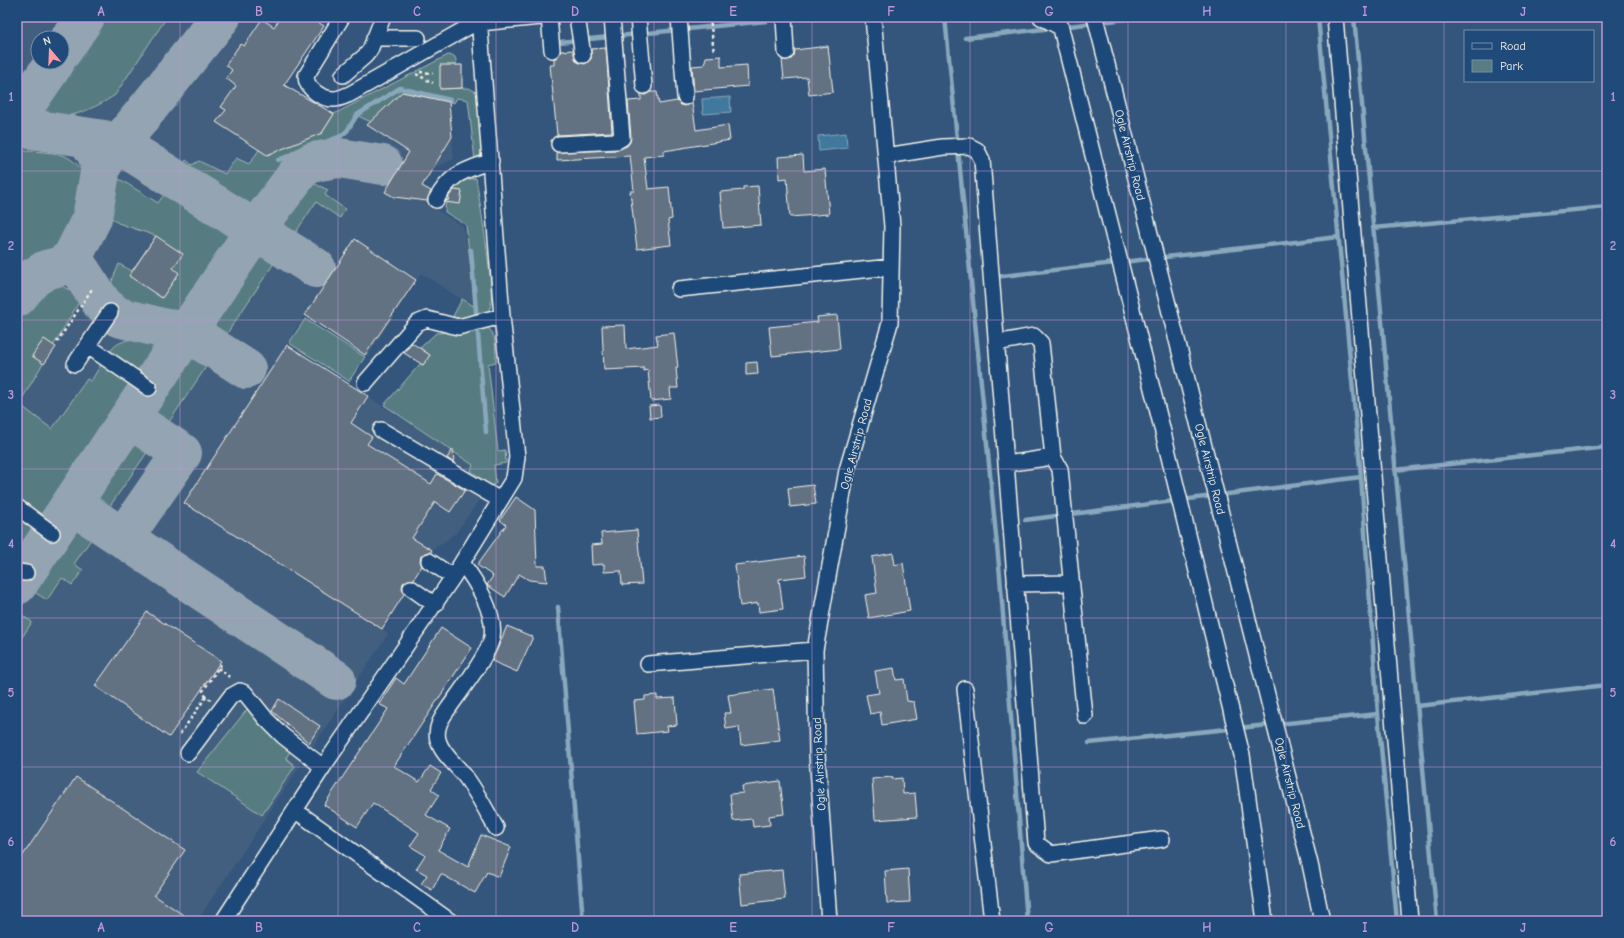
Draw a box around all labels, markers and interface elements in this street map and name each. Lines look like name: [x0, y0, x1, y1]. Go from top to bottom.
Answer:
text: A: [97, 4, 105, 19]
text: B: [255, 4, 263, 19]
text: C: [413, 4, 421, 19]
text: D: [571, 4, 579, 19]
text: E: [729, 4, 737, 19]
text: F: [887, 4, 895, 19]
text: G: [1044, 4, 1054, 19]
text: H: [1202, 4, 1212, 19]
text: I: [1362, 4, 1368, 19]
text: J: [1520, 4, 1526, 19]
north arrow: [30, 30, 70, 70]
legend: [1464, 30, 1594, 82]
text: N: [41, 34, 52, 48]
text: Road: [1500, 39, 1526, 53]
text: Park: [1500, 59, 1523, 73]
text: 1: [8, 89, 14, 104]
text: 1: [1610, 89, 1616, 104]
street label: Ogle Airstrip Road: [1112, 108, 1148, 202]
text: 2: [8, 238, 14, 253]
text: 2: [1610, 238, 1616, 253]
text: 3: [8, 387, 14, 402]
text: 3: [1610, 387, 1616, 402]
street label: Ogle Airstrip Road: [837, 397, 875, 491]
street label: Ogle Airstrip Road: [1192, 422, 1228, 516]
text: 4: [8, 536, 14, 551]
text: 4: [1610, 536, 1616, 551]
text: 5: [8, 685, 15, 700]
text: 5: [1610, 685, 1617, 700]
street label: Ogle Airstrip Road: [810, 717, 828, 811]
street label: Ogle Airstrip Road: [1272, 736, 1308, 830]
text: 6: [8, 834, 15, 849]
text: 6: [1610, 834, 1617, 849]
text: A: [97, 920, 105, 935]
text: B: [255, 920, 263, 935]
text: C: [413, 920, 421, 935]
text: D: [571, 920, 579, 935]
text: E: [729, 920, 737, 935]
text: F: [887, 920, 895, 935]
text: G: [1044, 920, 1054, 935]
text: H: [1202, 920, 1212, 935]
text: I: [1362, 920, 1368, 935]
text: J: [1520, 920, 1526, 935]

